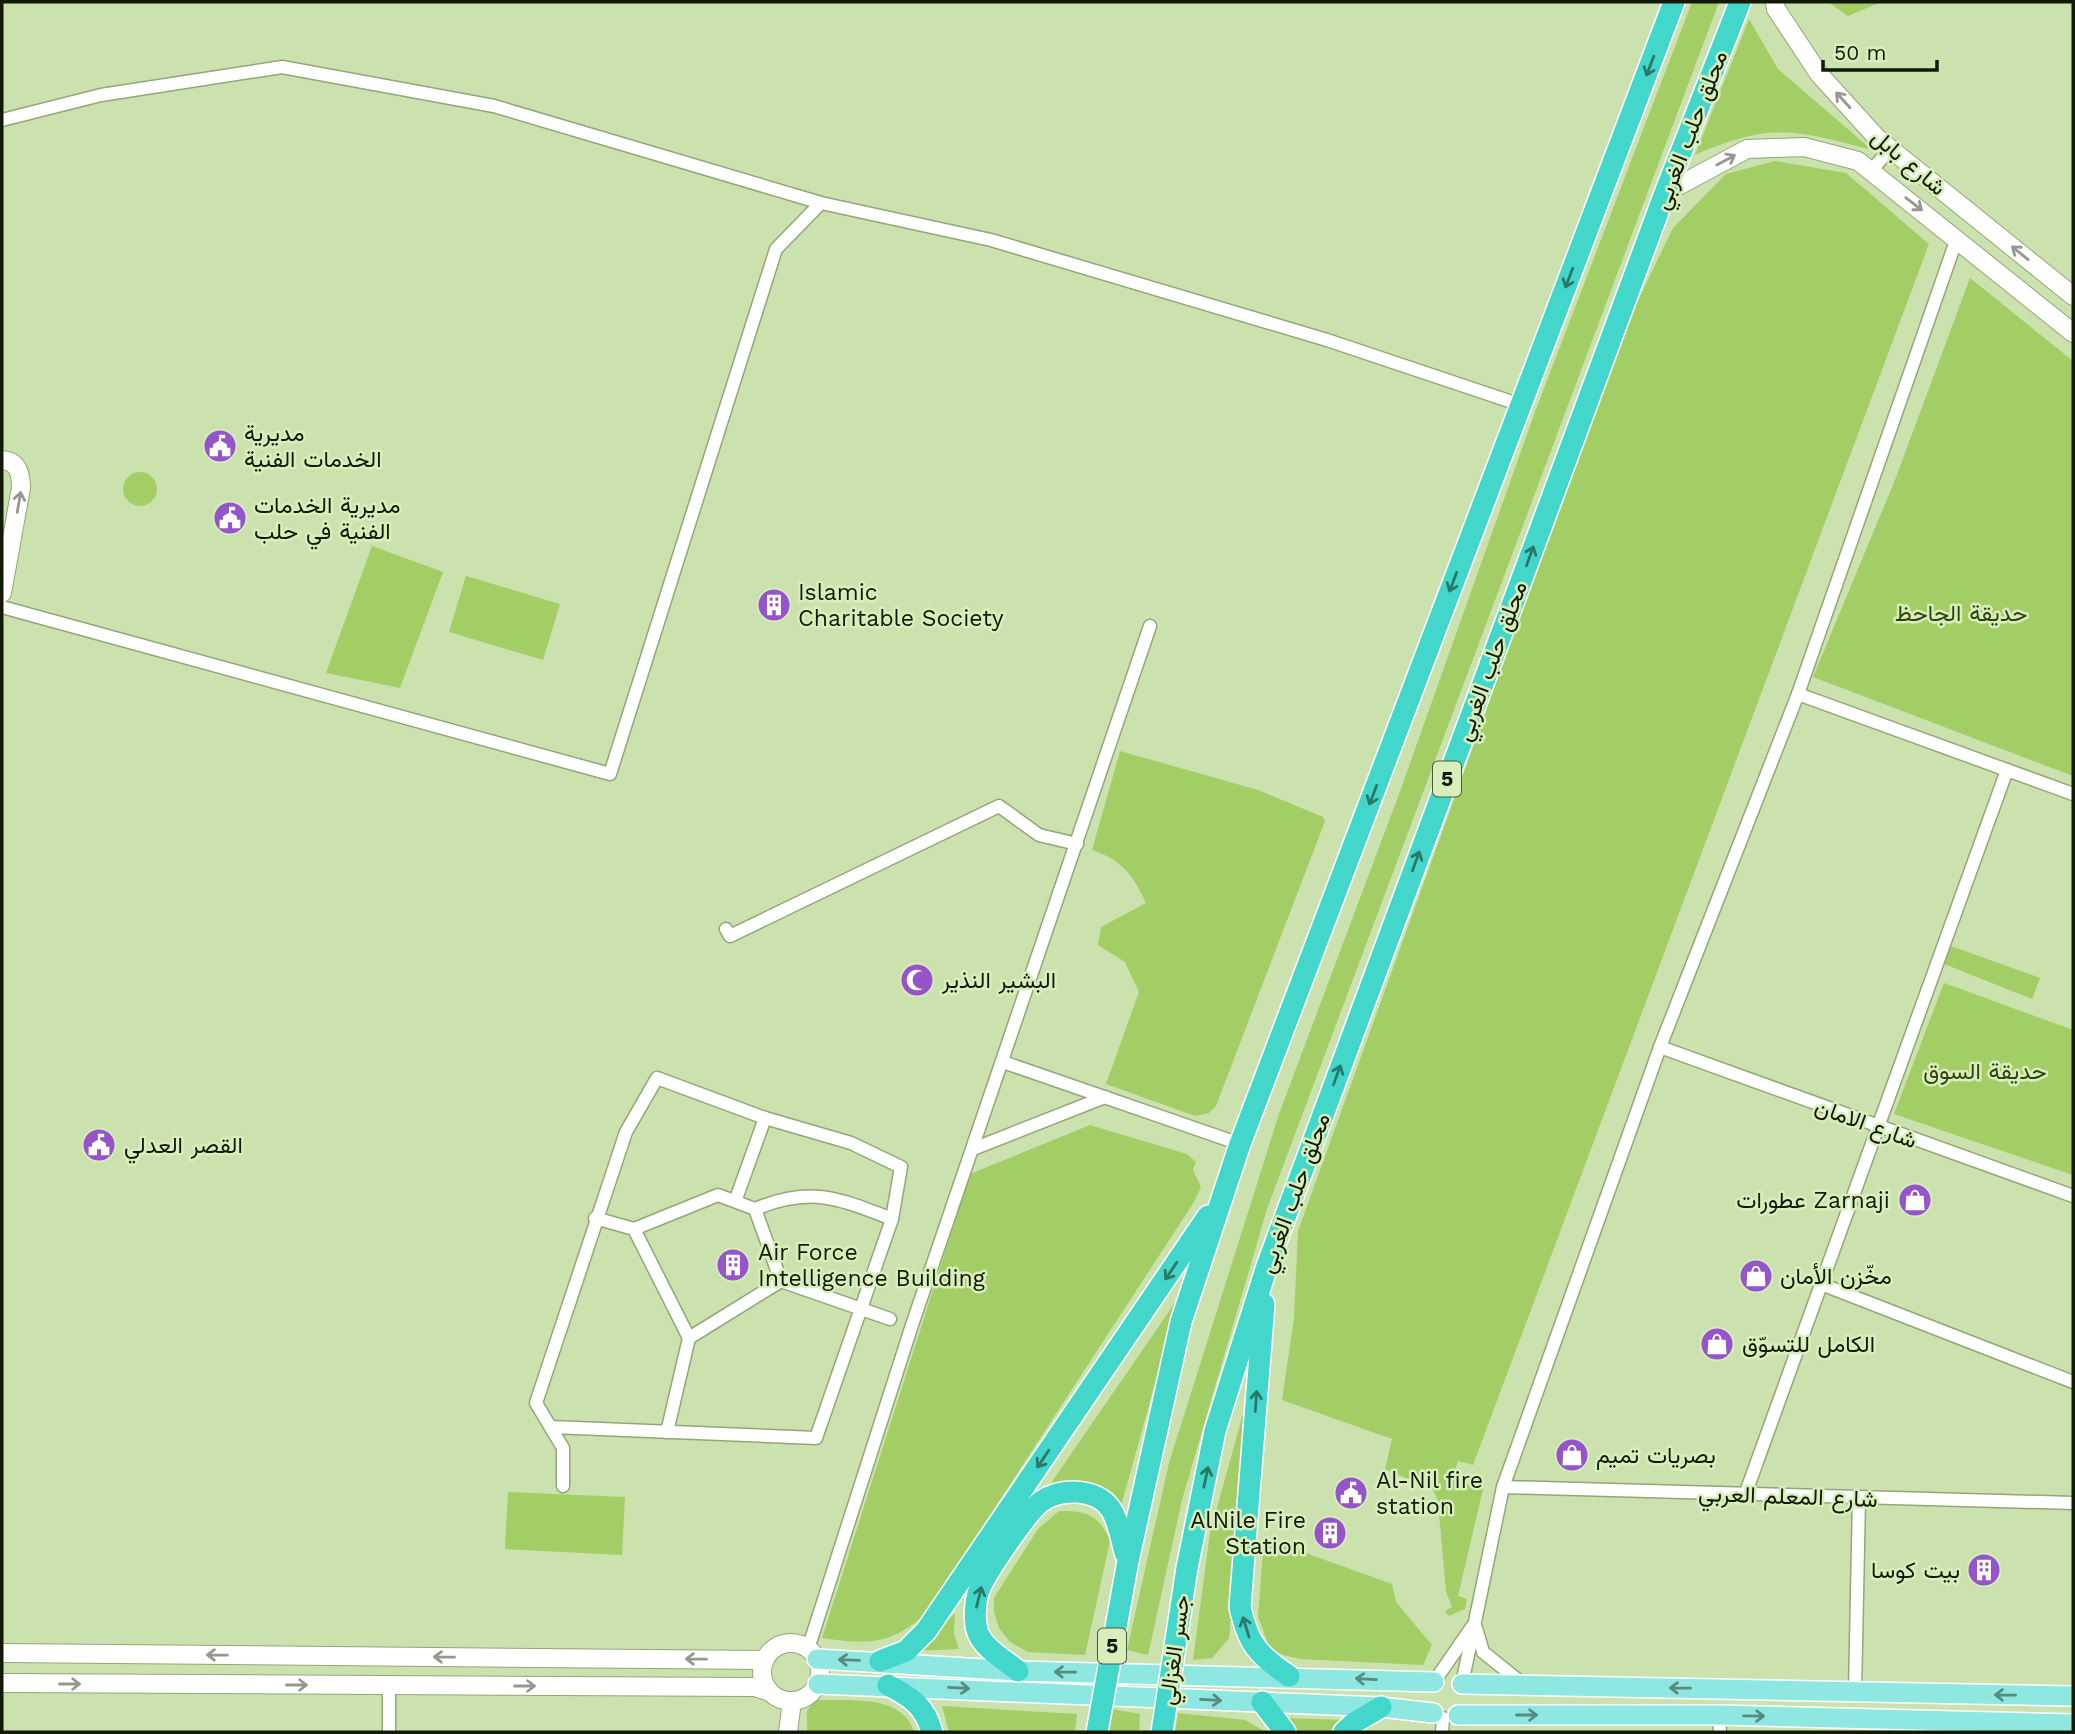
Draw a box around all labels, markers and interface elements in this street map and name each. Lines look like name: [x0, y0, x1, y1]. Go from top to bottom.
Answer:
scale bar: [1823, 28, 1937, 72]
text: 50 m: [1834, 40, 1886, 65]
street label: محلق حلب الغربي: [1648, 47, 1738, 215]
one-way arrow: [1643, 54, 1655, 76]
one-way arrow: [1834, 92, 1851, 109]
street label: شارع بابل: [1865, 123, 1951, 203]
one-way arrow: [1715, 153, 1735, 167]
one-way arrow: [1904, 197, 1923, 212]
one-way arrow: [2011, 246, 2030, 261]
one-way arrow: [1562, 267, 1574, 289]
place label: مديرية الخدمات الفنية: [244, 420, 382, 473]
public building icon: مديرية الخدمات الفنية: [201, 427, 239, 465]
one-way arrow: [13, 491, 26, 514]
place label: مديرية الخدمات الفنية في حلب: [254, 492, 401, 550]
public building icon: مديرية الخدمات الفنية في حلب: [211, 499, 249, 537]
one-way arrow: [1524, 546, 1537, 568]
one-way arrow: [1446, 571, 1459, 593]
street label: محلق حلب الغربي: [1450, 578, 1538, 746]
place label: Islamic Charitable Society: [798, 579, 1004, 632]
building icon: Islamic Charitable Society: [755, 586, 793, 624]
park label: حديقة الجاحظ: [1895, 600, 2027, 627]
road number: 5: [1433, 762, 1461, 796]
one-way arrow: [1365, 784, 1378, 806]
one-way arrow: [1411, 851, 1423, 873]
mosque icon: البشير النذير: [898, 961, 936, 999]
place label: البشير النذير: [941, 967, 1056, 995]
park label: حديقة السوق: [1923, 1058, 2047, 1086]
one-way arrow: [1332, 1064, 1344, 1086]
street label: شارع الامان: [1811, 1093, 1920, 1156]
street label: محلق حلب الغربي: [1253, 1110, 1341, 1278]
public building icon: القصر العدلي: [80, 1126, 118, 1164]
place label: القصر العدلي: [124, 1132, 243, 1164]
shop icon: عطورات Zarnaji: [1896, 1181, 1934, 1219]
place label: عطورات Zarnaji: [1736, 1187, 1890, 1215]
place label: Air Force Intelligence Building: [758, 1239, 986, 1292]
building icon: Air Force Intelligence Building: [714, 1246, 752, 1284]
shop icon: مخّزن الأمان: [1737, 1257, 1775, 1295]
one-way arrow: [1164, 1260, 1178, 1280]
place label: مخّزن الأمان: [1780, 1263, 1892, 1291]
shop icon: الكامل للتسوّق: [1698, 1325, 1736, 1363]
place label: الكامل للتسوّق: [1742, 1331, 1875, 1359]
one-way arrow: [1250, 1390, 1263, 1413]
shop icon: بصريات تميم: [1553, 1436, 1591, 1474]
place label: بصريات تميم: [1596, 1442, 1716, 1470]
one-way arrow: [1036, 1449, 1050, 1468]
one-way arrow: [1199, 1466, 1213, 1489]
place label: Al-Nil fire station: [1376, 1467, 1483, 1520]
public building icon: Al-Nil fire station: [1332, 1474, 1370, 1512]
street label: شارع المعلم العربي: [1698, 1480, 1878, 1518]
place label: AlNile Fire Station: [1190, 1507, 1306, 1560]
building icon: AlNile Fire Station: [1311, 1514, 1349, 1552]
building icon: بيت كوسا: [1965, 1551, 2003, 1589]
place label: بيت كوسا: [1871, 1557, 1960, 1585]
one-way arrow: [973, 1586, 986, 1608]
street label: جسر الغزالي: [1153, 1593, 1201, 1708]
one-way arrow: [1238, 1616, 1251, 1638]
road number: 5: [1098, 1628, 1126, 1664]
one-way arrow: [206, 1648, 229, 1662]
one-way arrow: [433, 1650, 456, 1664]
one-way arrow: [685, 1653, 708, 1666]
one-way arrow: [838, 1654, 861, 1667]
one-way arrow: [1054, 1665, 1077, 1679]
one-way arrow: [1354, 1673, 1377, 1686]
one-way arrow: [58, 1677, 81, 1691]
one-way arrow: [286, 1678, 309, 1691]
one-way arrow: [513, 1679, 536, 1693]
one-way arrow: [1668, 1681, 1691, 1695]
one-way arrow: [948, 1682, 971, 1695]
one-way arrow: [1994, 1688, 2017, 1701]
one-way arrow: [1199, 1693, 1222, 1706]
one-way arrow: [1515, 1708, 1538, 1722]
one-way arrow: [1742, 1709, 1765, 1722]

